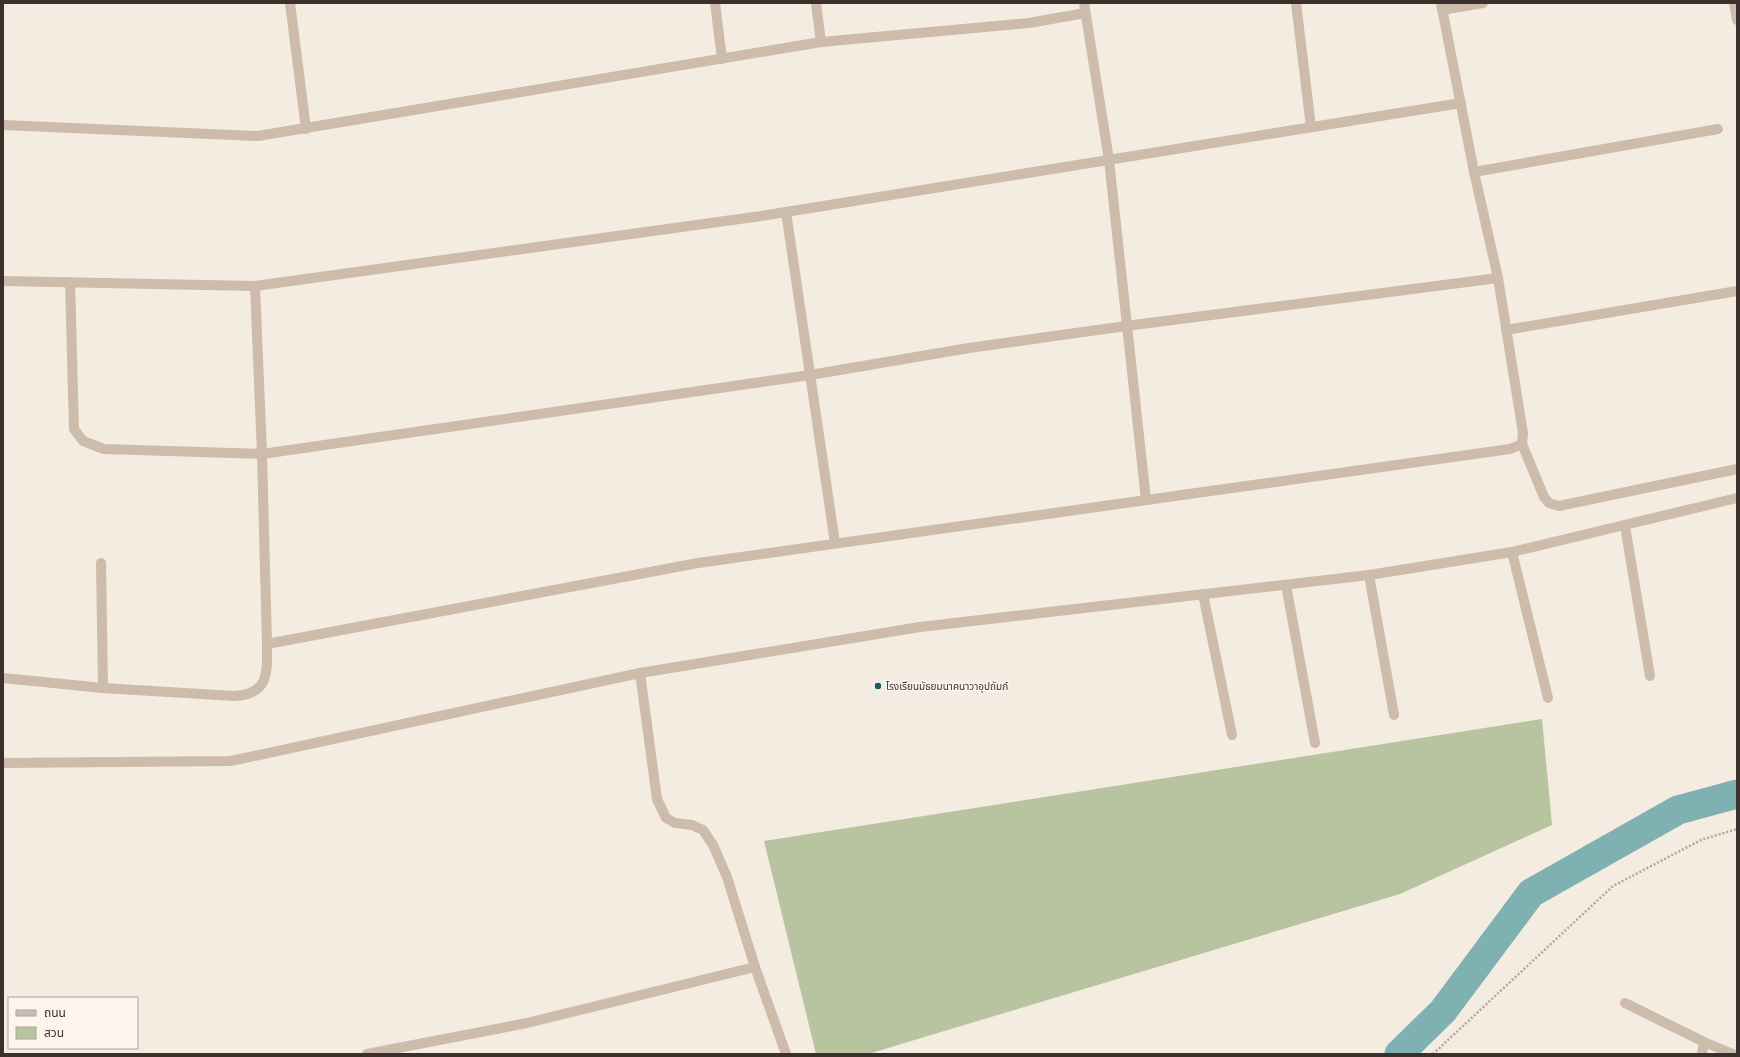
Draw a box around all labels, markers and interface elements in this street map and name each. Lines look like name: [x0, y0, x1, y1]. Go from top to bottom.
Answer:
place label: โรงเรียนมัธยมนาคนาวาอุปถัมภ์: [886, 679, 1008, 694]
marker: โรงเรียนมัธยมนาคนาวาอุปถัมภ์: [873, 681, 883, 691]
legend: [8, 997, 138, 1049]
text: ถนน: [44, 1003, 66, 1022]
text: สวน: [44, 1023, 64, 1042]

